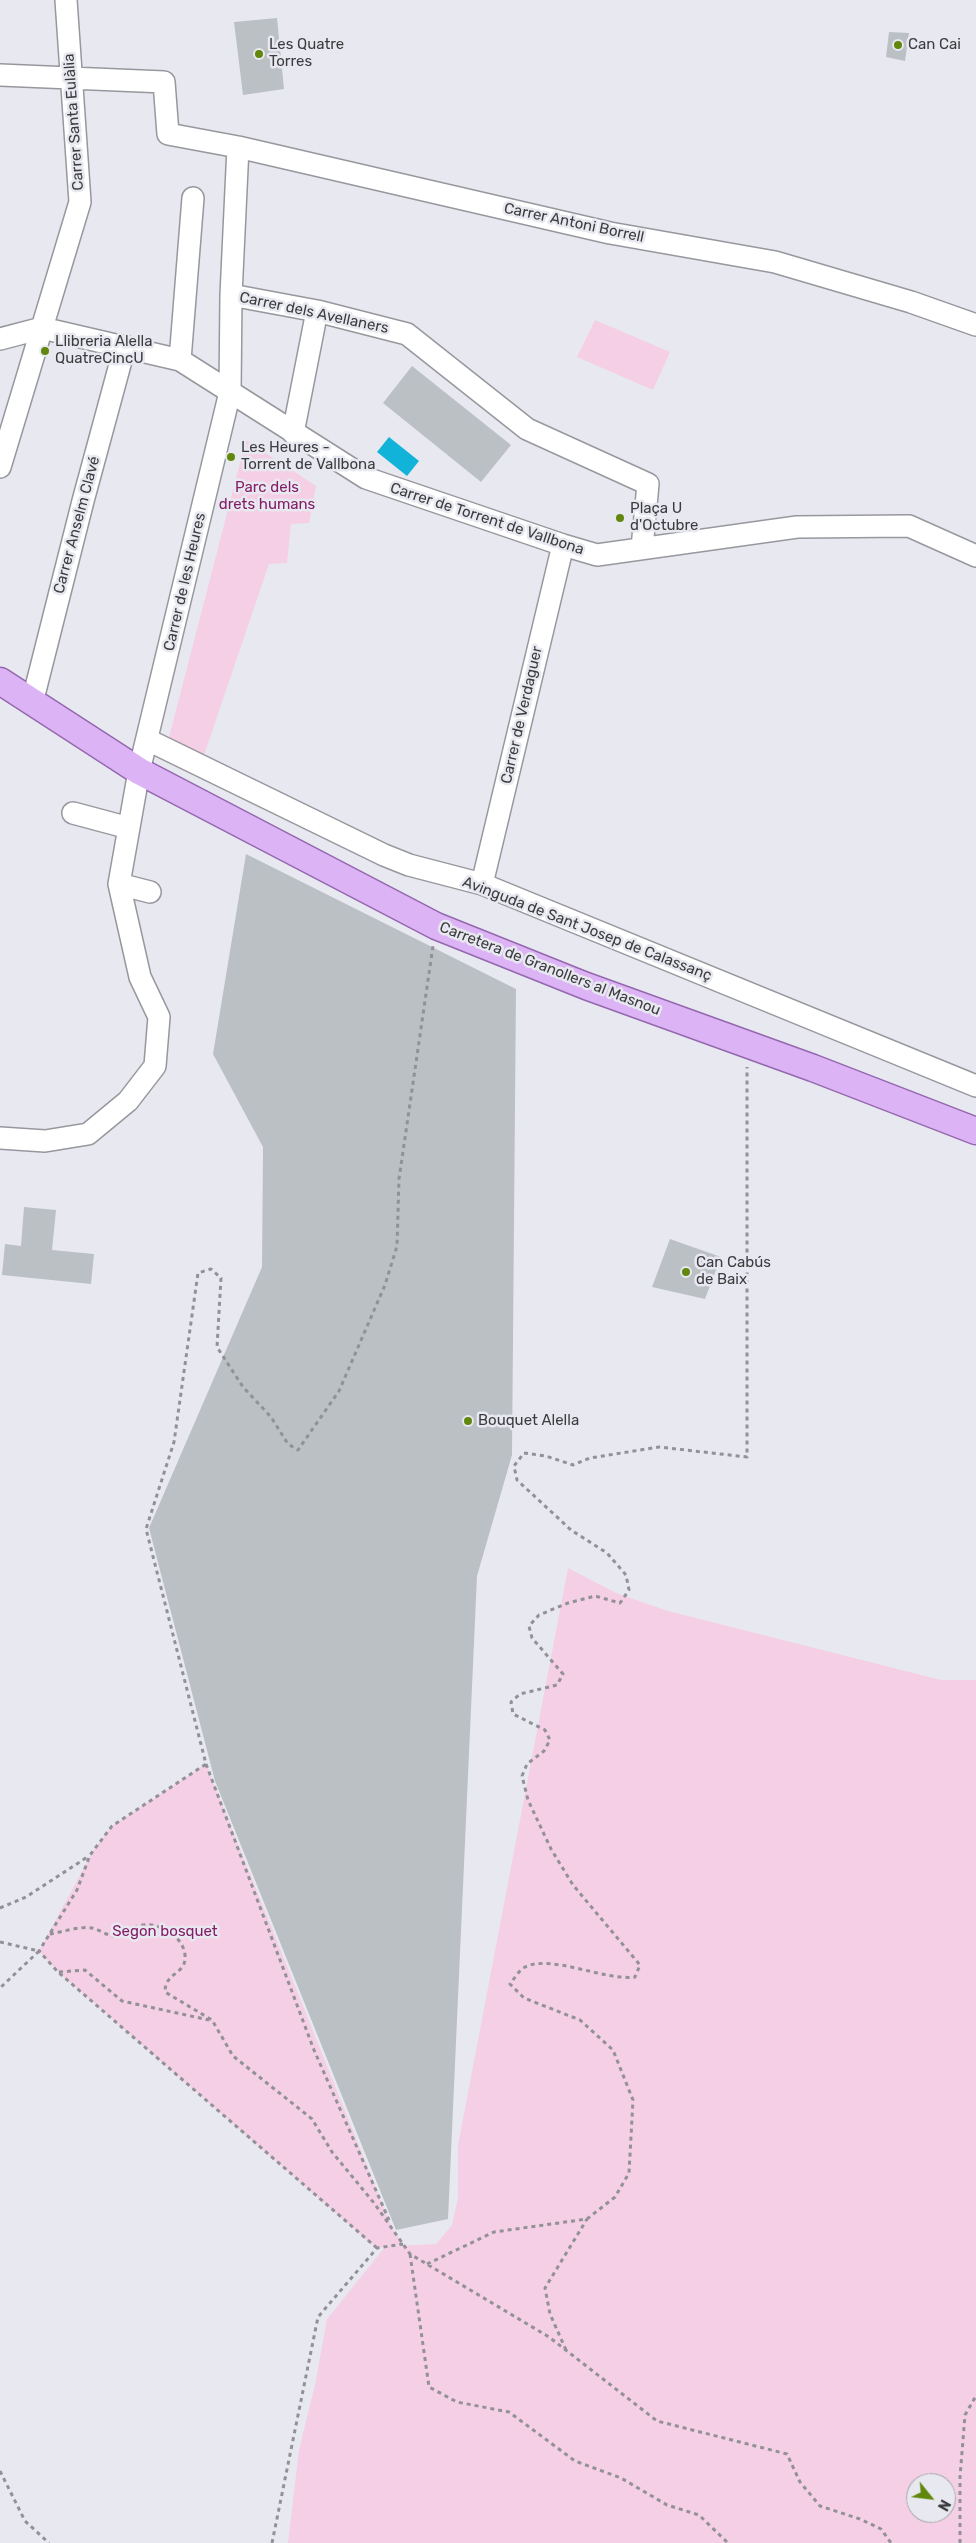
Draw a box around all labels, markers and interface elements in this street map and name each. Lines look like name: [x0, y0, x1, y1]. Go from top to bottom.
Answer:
place label: Les Quatre Torres: [269, 36, 344, 71]
place label: Can Cai: [908, 36, 961, 54]
marker: Can Cai: [892, 39, 904, 51]
marker: Les Quatre Torres: [253, 48, 265, 60]
street label: Carrer Santa Eulàlia: [60, 53, 88, 191]
street label: Carrer Antoni Borrell: [502, 199, 646, 247]
street label: Carrer dels Avellaners: [238, 288, 390, 338]
place label: Llibreria Alella QuatreCincU: [55, 333, 153, 368]
marker: Llibreria Alella QuatreCincU: [39, 345, 51, 357]
place label: Les Heures - Torrent de Vallbona: [241, 439, 375, 474]
marker: Les Heures - Torrent de Vallbona: [225, 451, 237, 463]
street label: Carrer Anselm Clavé: [50, 454, 104, 596]
park label: Parc dels drets humans: [219, 479, 315, 514]
street label: Carrer de Torrent de Vallbona: [388, 479, 586, 559]
place label: Plaça U d'Octubre: [630, 500, 698, 535]
street label: Carrer de les Heures: [160, 511, 210, 653]
marker: Plaça U d'Octubre: [614, 512, 626, 524]
street label: Carrer de Verdaguer: [497, 644, 547, 786]
street label: Avinguda de Sant Josep de Calassanç: [460, 873, 714, 985]
street label: Carretera de Granollers al Masnou: [437, 918, 663, 1020]
place label: Can Cabús de Baix: [696, 1254, 771, 1289]
marker: Can Cabús de Baix: [680, 1266, 692, 1278]
place label: Bouquet Alella: [478, 1412, 579, 1430]
marker: Bouquet Alella: [462, 1415, 474, 1427]
park label: Segon bosquet: [112, 1923, 218, 1941]
north arrow: [906, 2473, 956, 2523]
text: N: [934, 2496, 954, 2514]

